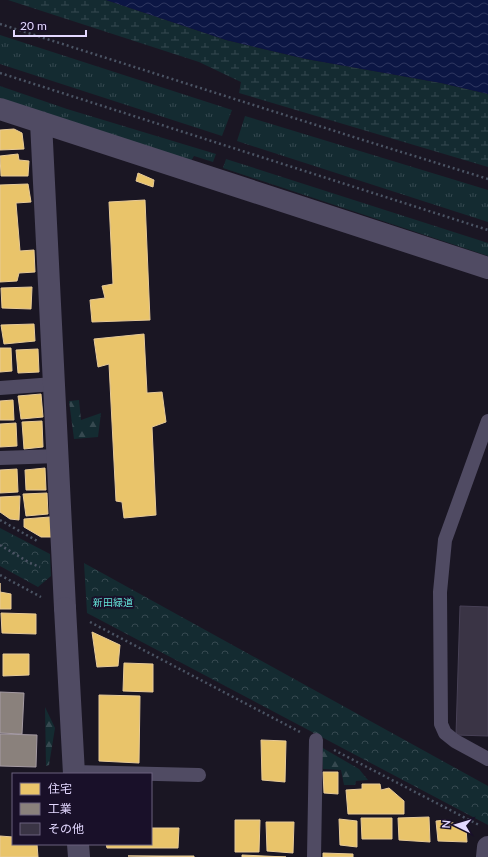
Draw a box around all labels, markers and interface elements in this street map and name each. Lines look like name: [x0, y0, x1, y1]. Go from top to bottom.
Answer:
scale bar: [14, 12, 86, 38]
text: 20 m: [20, 18, 47, 33]
park label: 新田緑道: [93, 596, 133, 608]
legend: [12, 773, 152, 845]
text: 住宅: [48, 781, 72, 796]
text: 工業: [48, 801, 72, 816]
north arrow: [436, 805, 476, 845]
text: N: [439, 819, 452, 829]
text: その他: [48, 821, 84, 836]

